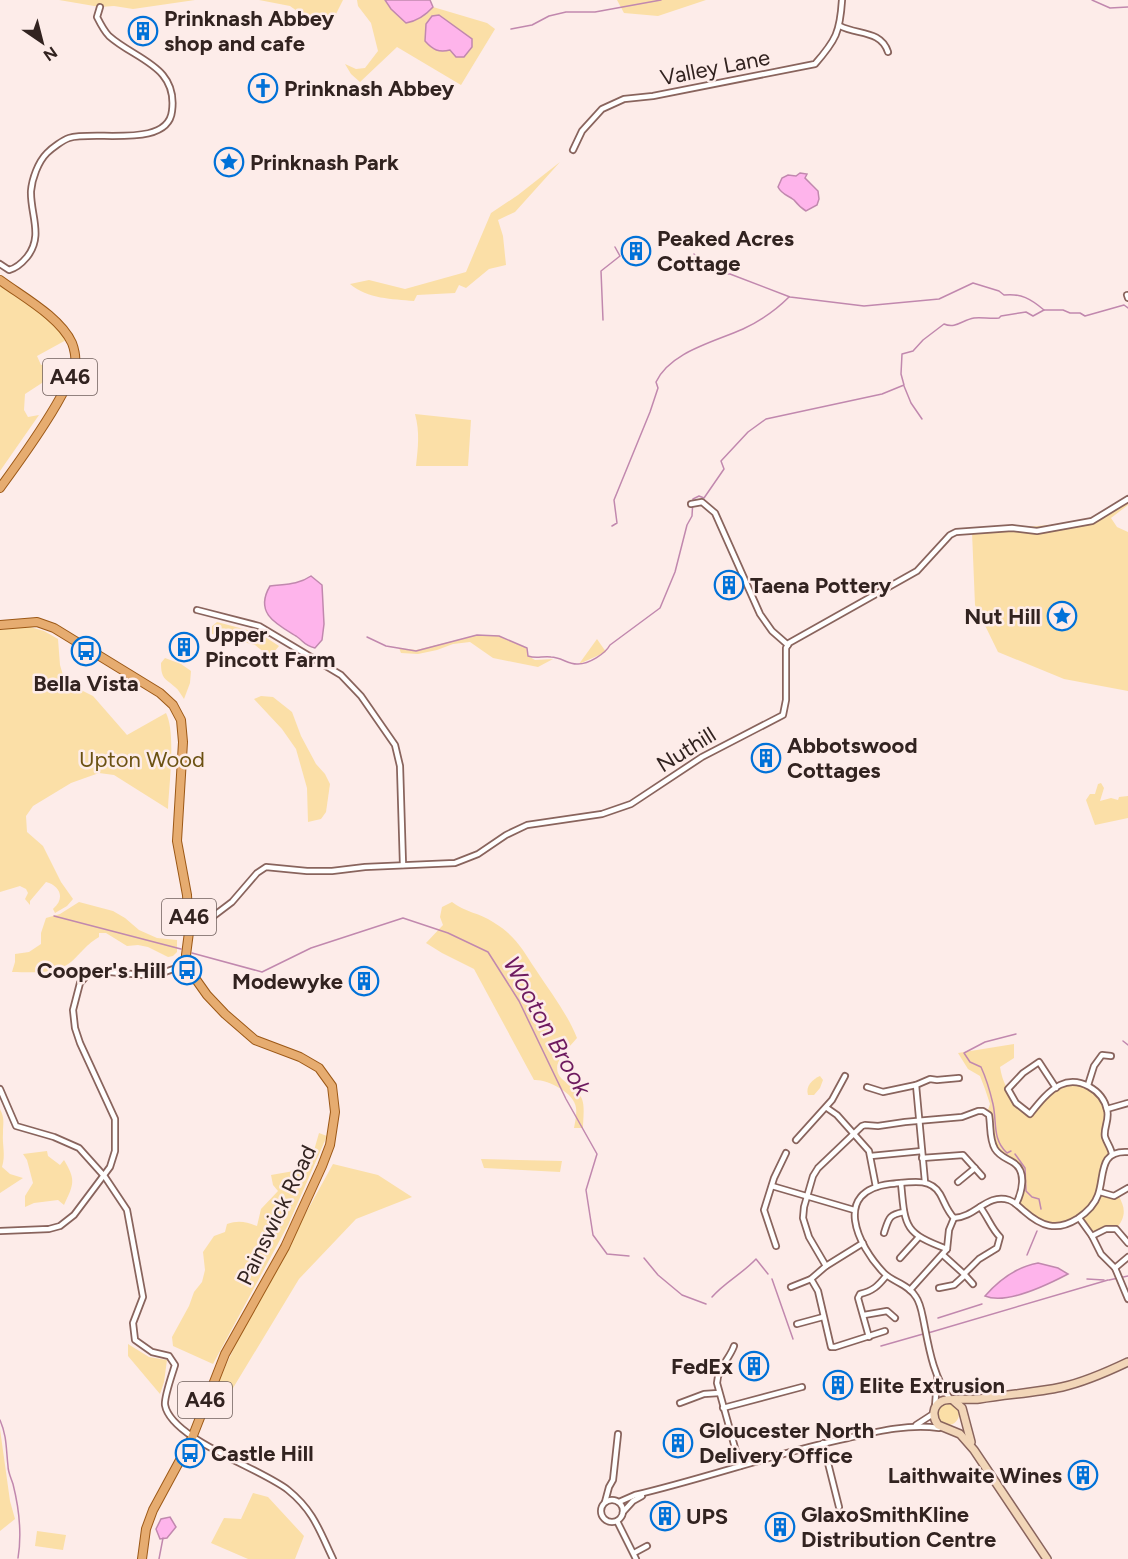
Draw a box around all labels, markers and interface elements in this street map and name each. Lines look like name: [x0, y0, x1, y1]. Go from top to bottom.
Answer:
place label: Prinknash Abbey shop and cafe: [164, 5, 335, 57]
north arrow: [12, 12, 72, 72]
building icon: Prinknash Abbey shop and cafe: [127, 15, 159, 47]
text: N: [40, 43, 61, 65]
street label: Valley Lane: [658, 44, 772, 91]
church icon: Prinknash Abbey: [247, 72, 279, 104]
place label: Prinknash Abbey: [284, 75, 455, 102]
place icon: Prinknash Park: [213, 146, 245, 178]
place label: Prinknash Park: [250, 149, 399, 176]
place label: Peaked Acres Cottage: [657, 225, 794, 277]
building icon: Peaked Acres Cottage: [620, 235, 652, 267]
road number: A46: [43, 359, 97, 395]
building icon: Taena Pottery: [713, 569, 745, 601]
place label: Taena Pottery: [750, 572, 892, 599]
place icon: Nut Hill: [1046, 600, 1078, 632]
place label: Nut Hill: [964, 603, 1041, 630]
place label: Upper Pincott Farm: [205, 621, 336, 673]
building icon: Upper Pincott Farm: [168, 631, 200, 663]
bus stop icon: Bella Vista: [70, 635, 102, 667]
place label: Bella Vista: [33, 670, 139, 697]
street label: Nuthill: [652, 721, 721, 778]
place label: Abbotswood Cottages: [787, 732, 917, 784]
building icon: Abbotswood Cottages: [750, 742, 782, 774]
park label: Upton Wood: [79, 746, 205, 773]
road number: A46: [162, 899, 216, 935]
water label: Wooton Brook: [497, 951, 598, 1102]
bus stop icon: Cooper's Hill: [171, 954, 203, 986]
place label: Cooper's Hill: [37, 957, 166, 984]
building icon: Modewyke: [348, 965, 380, 997]
place label: Modewyke: [232, 968, 343, 995]
street label: Painswick Road: [231, 1141, 322, 1290]
building icon: FedEx: [738, 1350, 770, 1382]
place label: FedEx: [671, 1353, 733, 1380]
building icon: Elite Extrusion: [822, 1369, 854, 1401]
place label: Elite Extrusion: [859, 1372, 1005, 1399]
road number: A46: [178, 1382, 232, 1418]
place label: Gloucester North Delivery Office: [699, 1417, 874, 1469]
building icon: Gloucester North Delivery Office: [662, 1427, 694, 1459]
bus stop icon: Castle Hill: [174, 1437, 206, 1469]
place label: Castle Hill: [211, 1440, 314, 1467]
building icon: Laithwaite Wines: [1067, 1459, 1099, 1491]
place label: Laithwaite Wines: [888, 1462, 1062, 1489]
building icon: UPS: [649, 1500, 681, 1532]
place label: GlaxoSmithKline Distribution Centre: [801, 1501, 996, 1553]
place label: UPS: [686, 1503, 728, 1530]
building icon: GlaxoSmithKline Distribution Centre: [764, 1511, 796, 1543]

